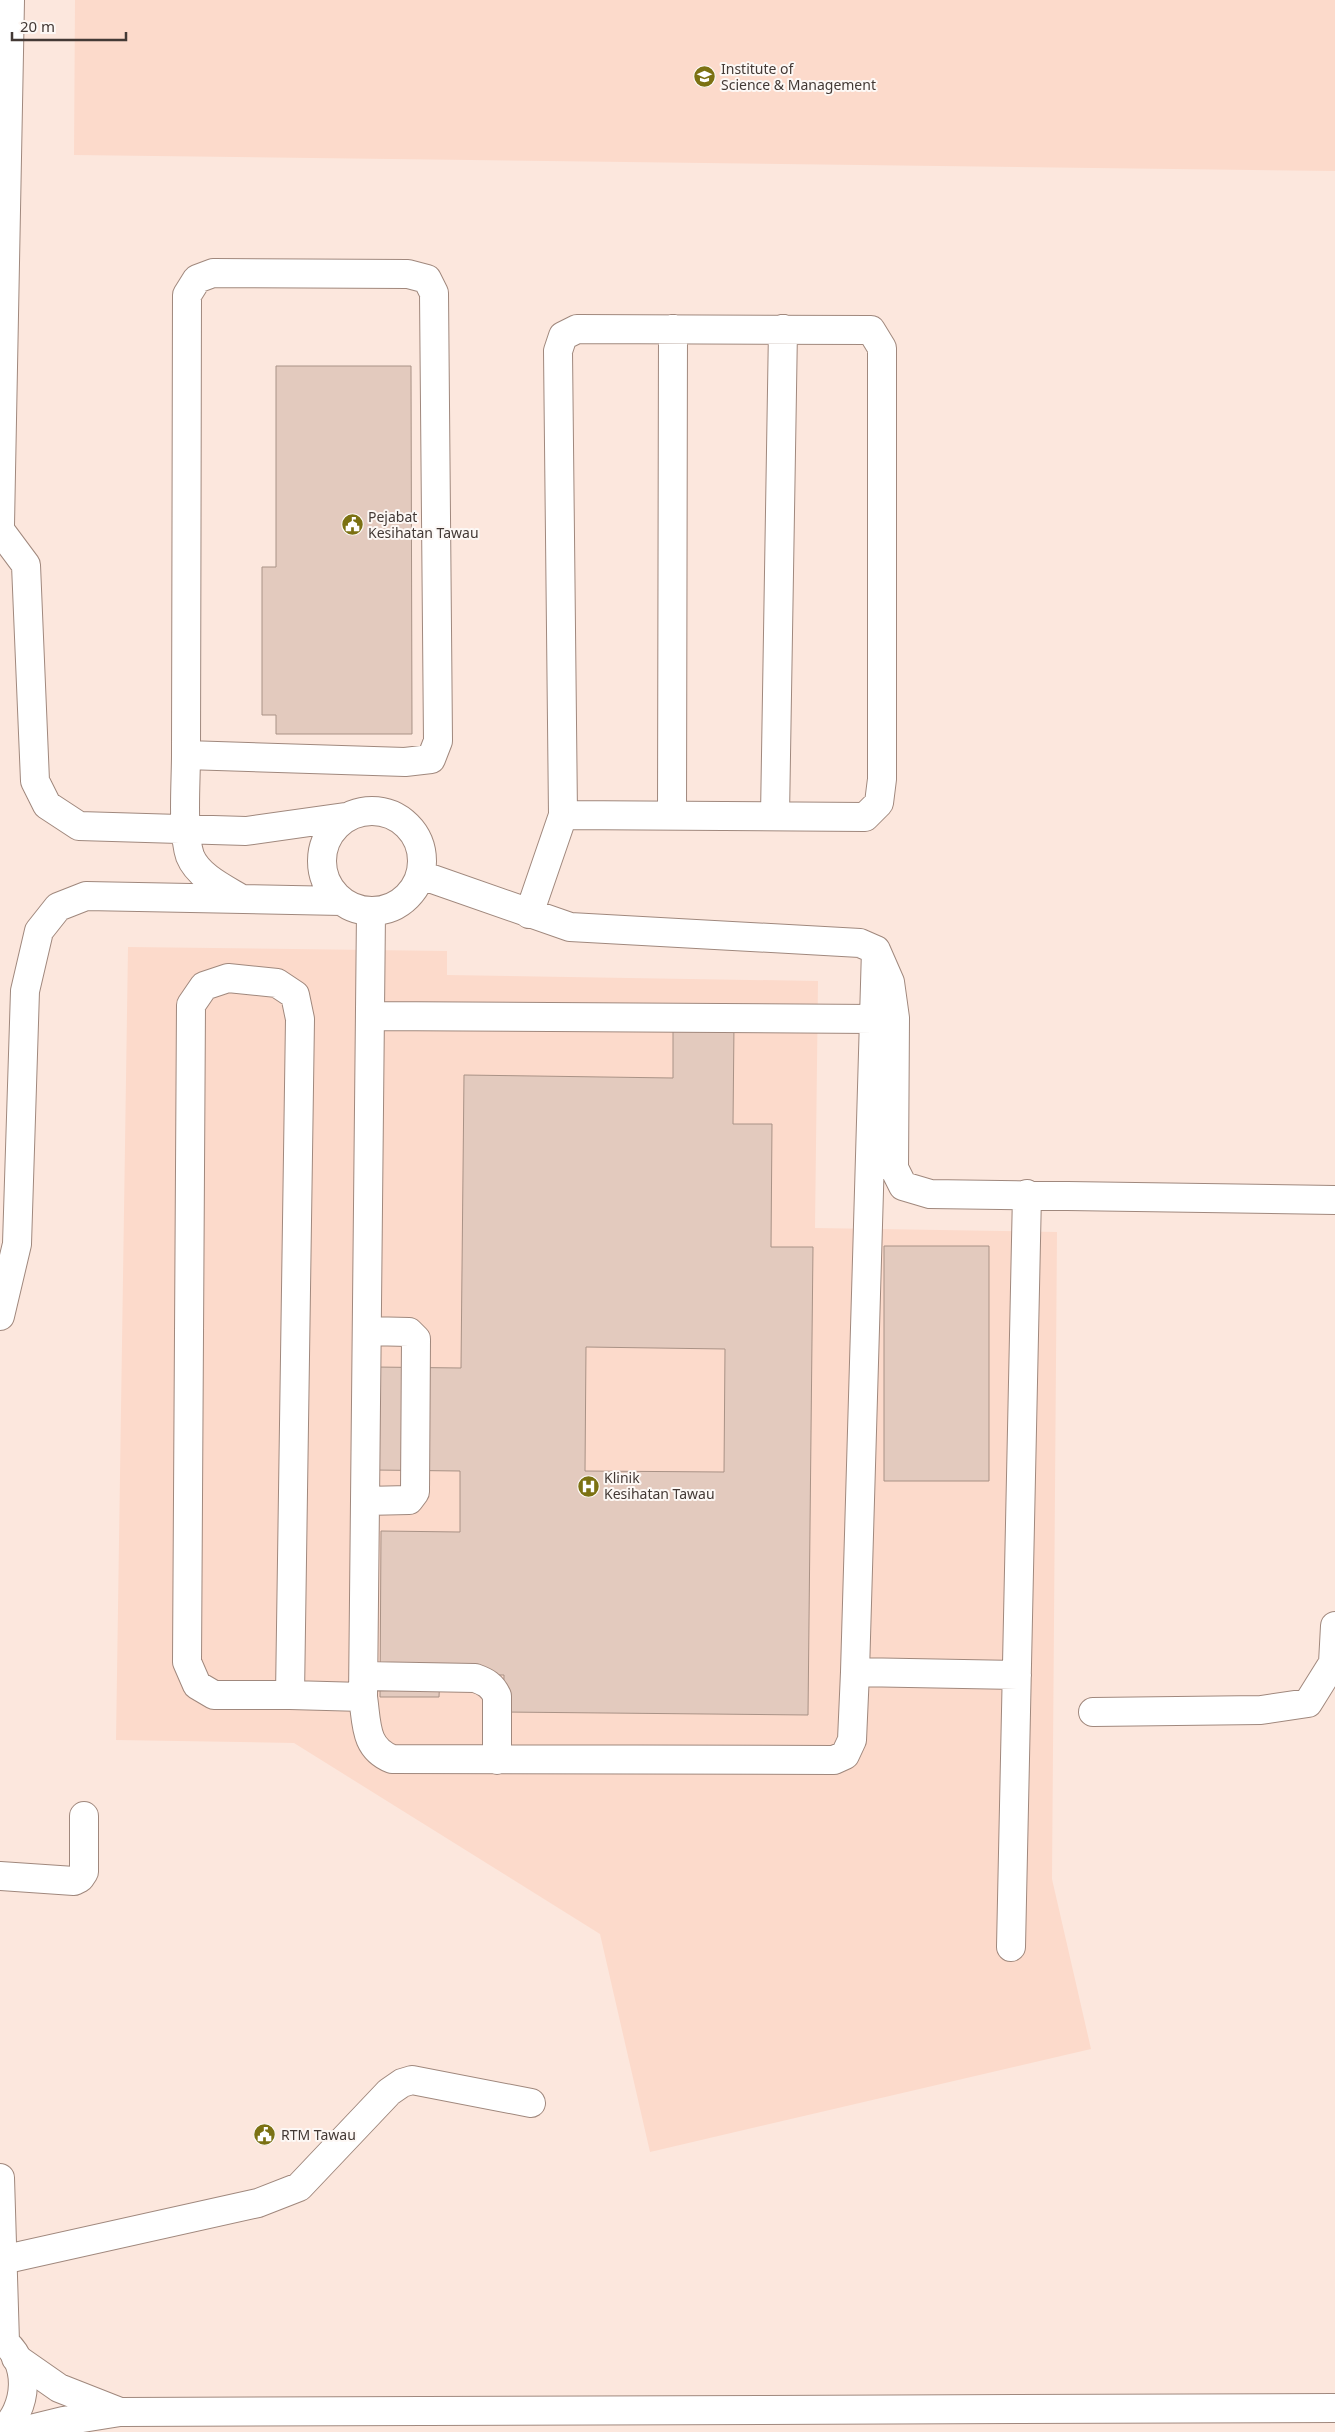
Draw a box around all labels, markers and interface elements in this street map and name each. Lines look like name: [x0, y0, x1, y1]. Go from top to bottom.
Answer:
scale bar: [12, 10, 126, 42]
text: 20 m: [20, 16, 55, 36]
place label: Institute of Science & Management: [721, 59, 876, 94]
school or university icon: Institute of Science & Management: [693, 65, 717, 89]
place label: Pejabat Kesihatan Tawau: [368, 507, 479, 542]
public building icon: Pejabat Kesihatan Tawau: [340, 513, 364, 537]
place label: Klinik Kesihatan Tawau: [604, 1468, 715, 1503]
hospital icon: Klinik Kesihatan Tawau: [576, 1474, 600, 1498]
public building icon: RTM Tawau: [253, 2123, 277, 2147]
place label: RTM Tawau: [281, 2125, 356, 2144]

